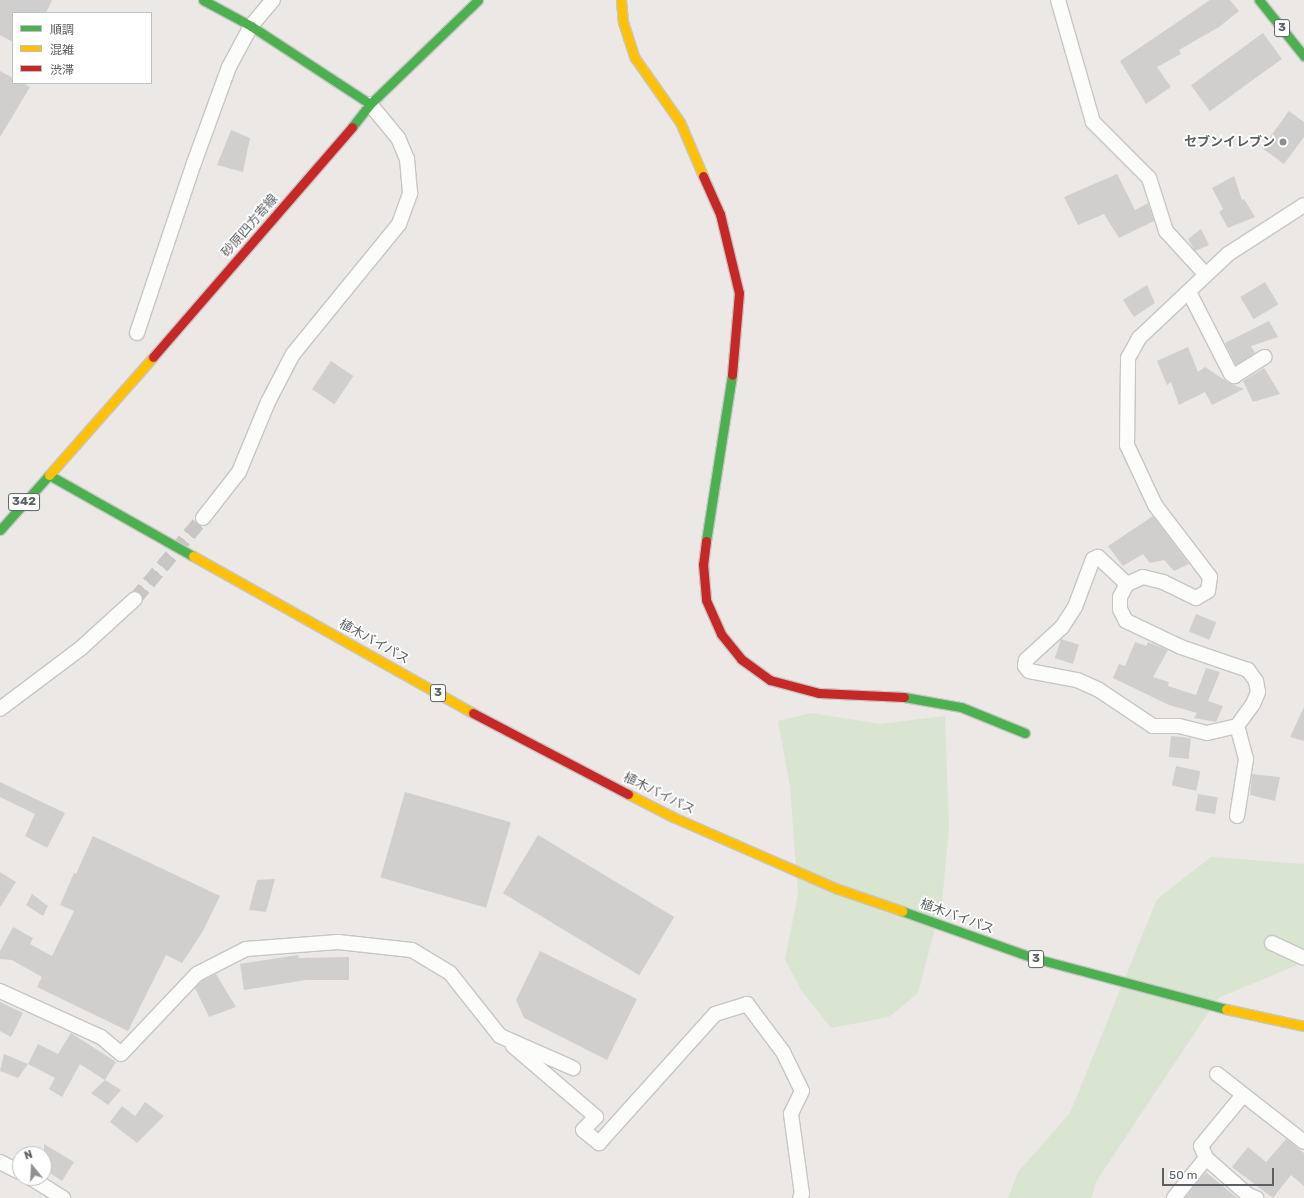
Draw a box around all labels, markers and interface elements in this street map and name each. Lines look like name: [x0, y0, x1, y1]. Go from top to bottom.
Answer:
legend: [12, 12, 152, 84]
road number: 3: [1274, 18, 1290, 38]
text: 順調: [50, 23, 74, 37]
text: 混雑: [50, 43, 74, 57]
text: 渋滞: [50, 63, 74, 77]
place label: セブンイレブン: [1184, 134, 1275, 150]
marker: セブンイレブン: [1278, 137, 1288, 147]
street label: 砂原四方寄線: [219, 191, 281, 261]
road number: 342: [8, 492, 40, 512]
street label: 植木バイパス: [336, 616, 412, 668]
road number: 3: [430, 683, 446, 703]
street label: 植木バイパス: [621, 770, 697, 818]
street label: 植木バイパス: [918, 896, 996, 938]
road number: 3: [1028, 949, 1044, 969]
north arrow: [12, 1146, 52, 1186]
text: N: [23, 1148, 34, 1162]
scale bar: [1164, 1160, 1276, 1186]
text: 50 m: [1169, 1168, 1197, 1182]

